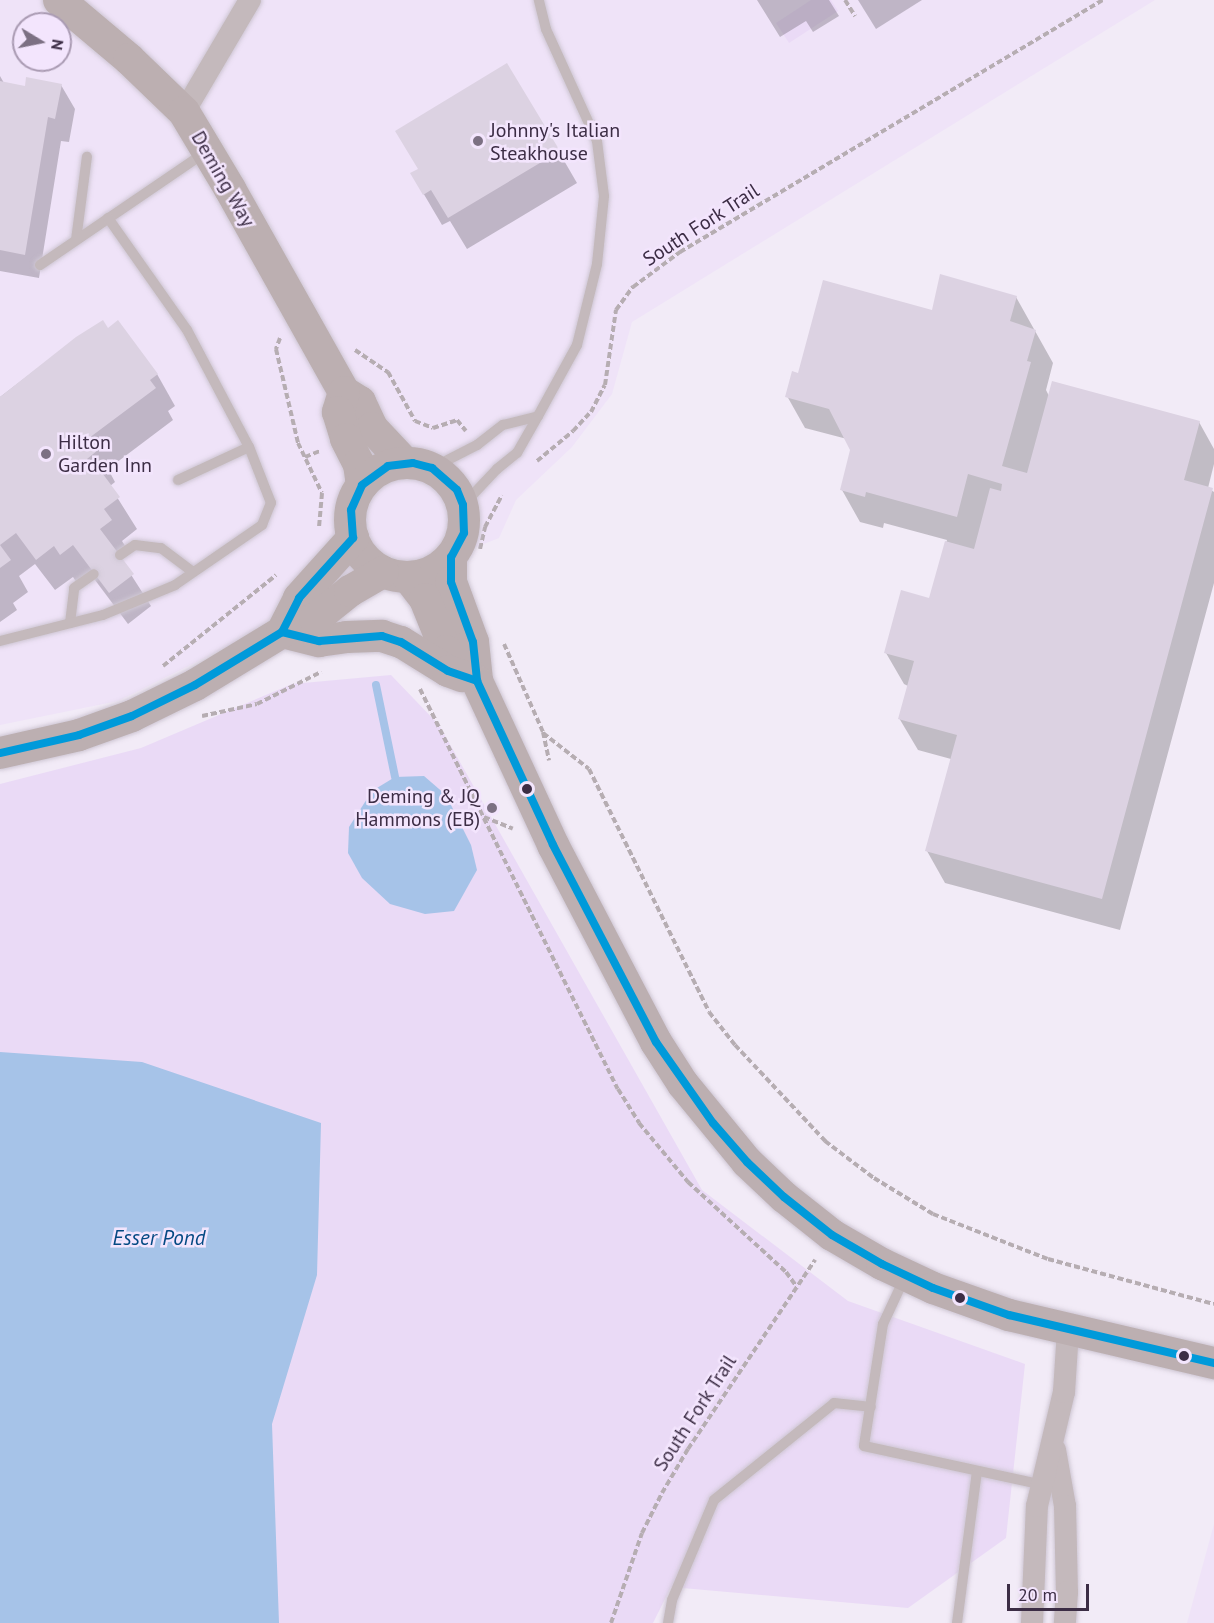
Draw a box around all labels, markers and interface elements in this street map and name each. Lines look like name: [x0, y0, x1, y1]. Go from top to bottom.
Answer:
north arrow: [12, 12, 72, 72]
text: N: [47, 38, 69, 52]
place label: Johnny's Italian Steakhouse: [490, 118, 620, 165]
street label: Deming Way: [186, 127, 260, 231]
marker: Johnny's Italian Steakhouse: [471, 134, 485, 148]
street label: South Fork Trail: [638, 178, 764, 272]
place label: Hilton Garden Inn: [58, 430, 152, 477]
marker: Hilton Garden Inn: [39, 447, 53, 461]
unlabelled marker: [521, 783, 533, 795]
place label: Deming & JQ Hammons (EB): [355, 784, 480, 831]
marker: Deming & JQ Hammons (EB): [485, 801, 499, 815]
water label: Esser Pond: [113, 1225, 205, 1251]
unlabelled marker: [954, 1292, 966, 1304]
street label: South Fork Trail: [648, 1350, 742, 1476]
unlabelled marker: [1178, 1350, 1190, 1362]
scale bar: [1010, 1572, 1092, 1610]
text: 20 m: [1018, 1583, 1057, 1606]

